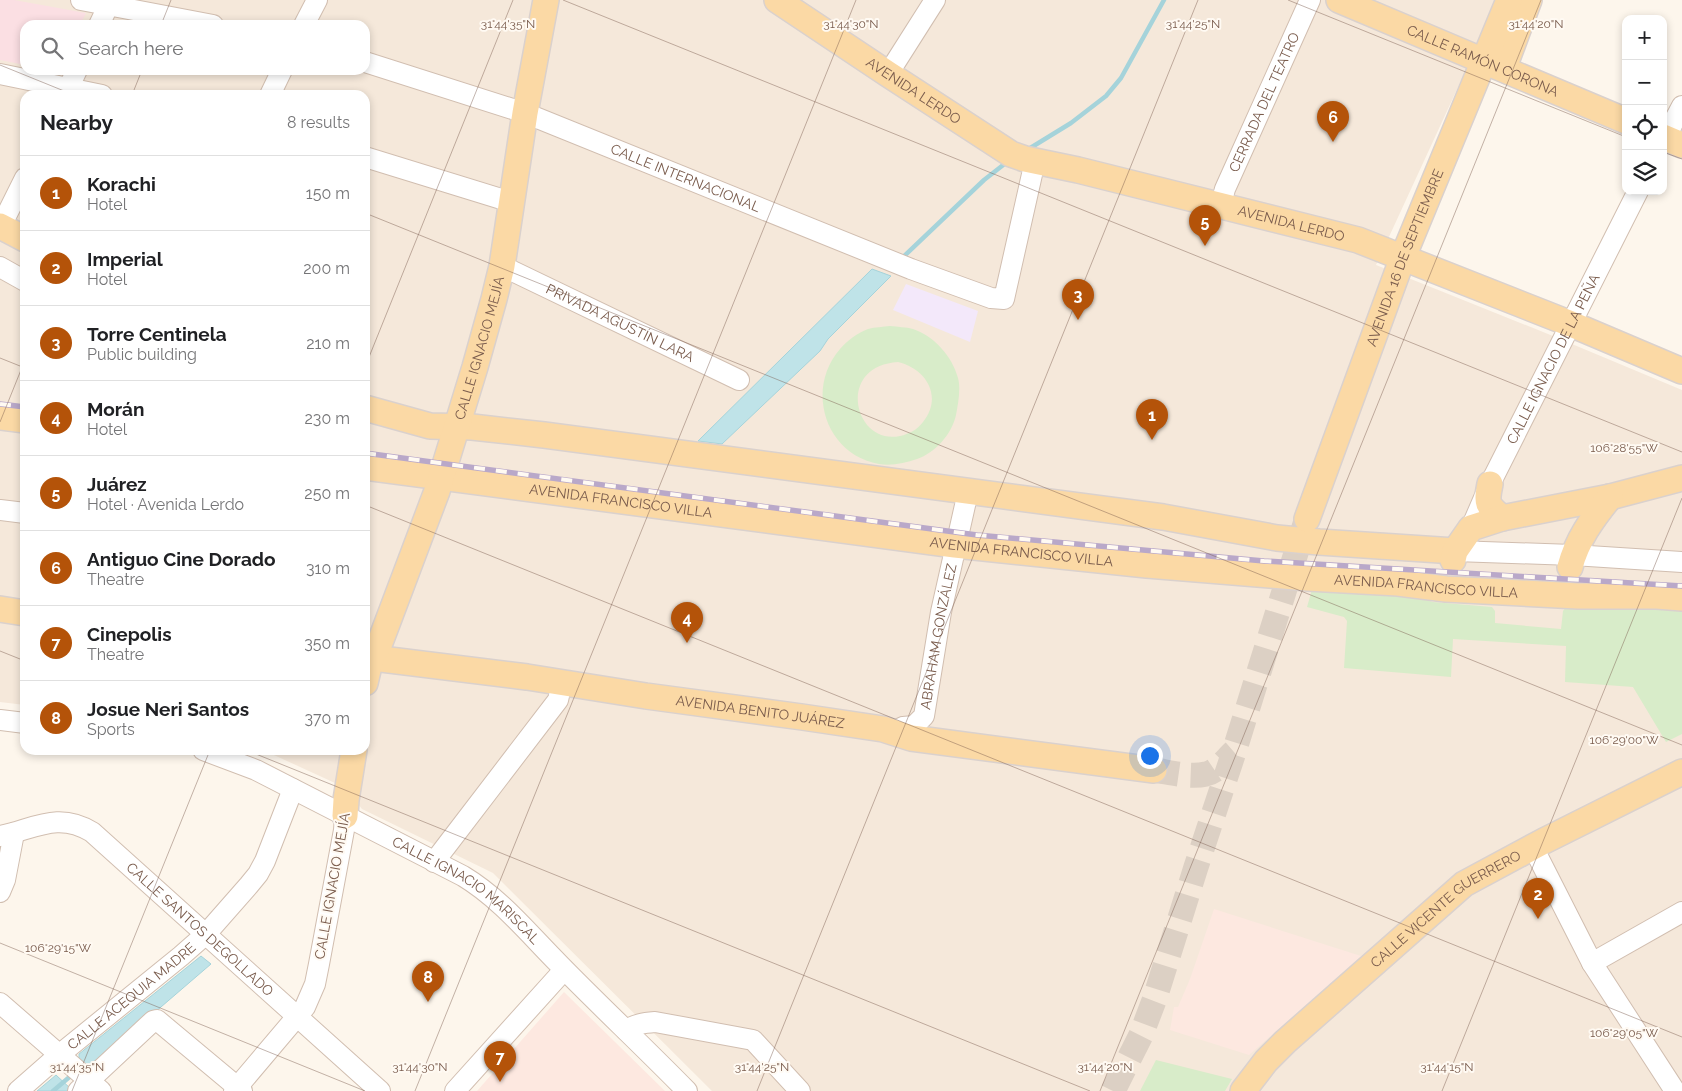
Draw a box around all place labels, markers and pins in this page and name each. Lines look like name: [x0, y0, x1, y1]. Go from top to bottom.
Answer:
pin: 6: [1317, 101, 1349, 142]
pin: 5: [1189, 205, 1221, 246]
pin: 3: [1062, 279, 1094, 320]
pin: 1: [1136, 399, 1168, 440]
pin: 4: [671, 602, 703, 643]
pin: 2: [1522, 878, 1554, 919]
pin: 8: [412, 961, 444, 1002]
pin: 7: [484, 1041, 516, 1082]

